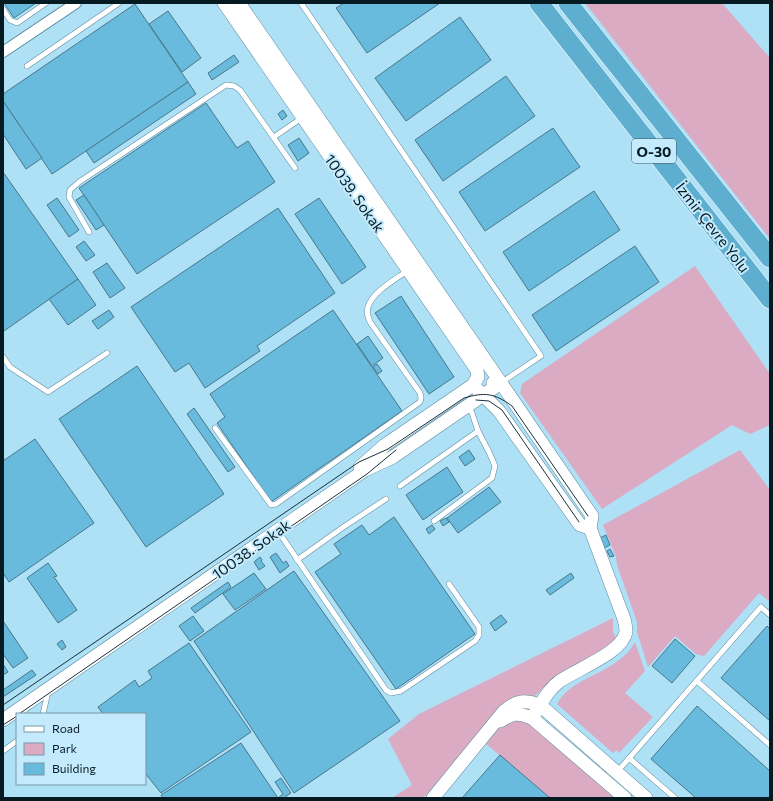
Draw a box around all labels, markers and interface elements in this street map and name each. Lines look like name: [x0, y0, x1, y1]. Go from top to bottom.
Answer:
road number: O-30: [632, 139, 676, 163]
street label: 10039. Sokak: [321, 150, 389, 236]
street label: İzmir Çevre Yolu: [672, 178, 754, 276]
street label: 10038. Sokak: [208, 515, 294, 583]
legend: [16, 713, 146, 785]
text: Road: [52, 721, 80, 735]
text: Park: [52, 741, 78, 755]
text: Building: [52, 761, 96, 775]

